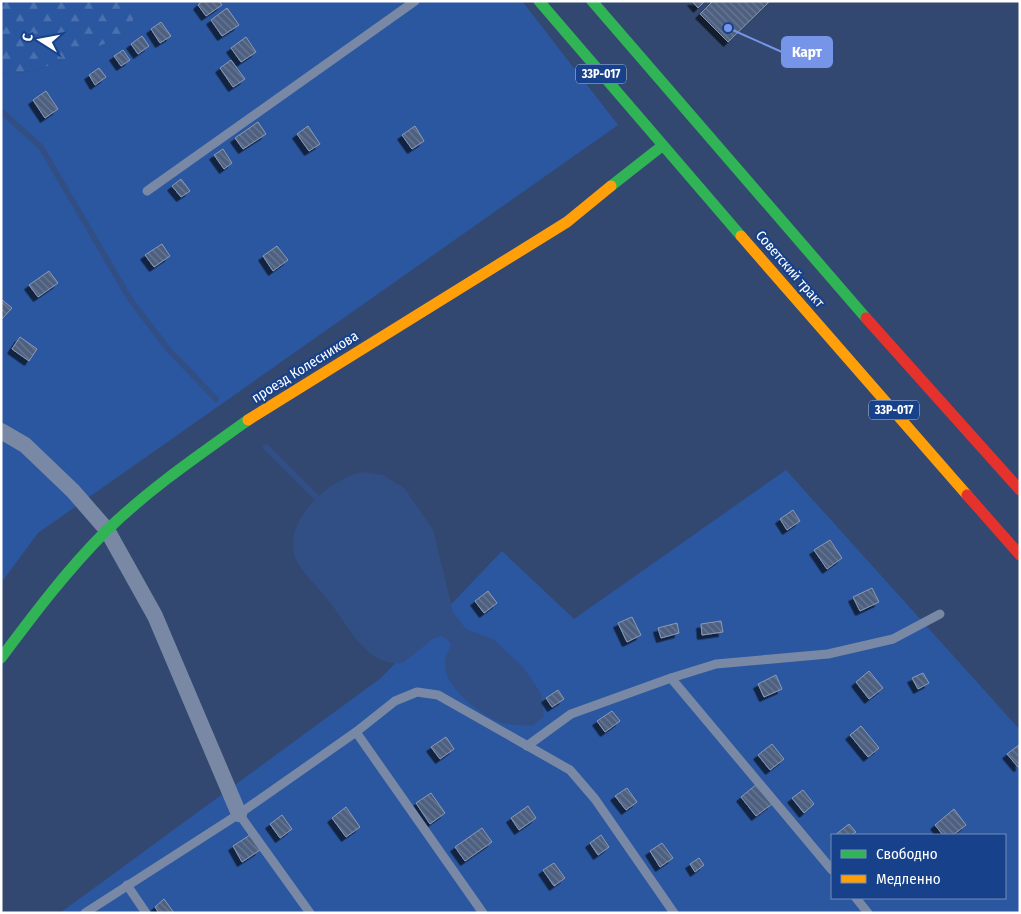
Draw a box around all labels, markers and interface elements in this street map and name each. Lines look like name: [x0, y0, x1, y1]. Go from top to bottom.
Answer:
north arrow: [15, 15, 65, 65]
text: С: [19, 32, 37, 43]
callout: Карт: [782, 37, 832, 67]
text: Карт: [792, 43, 823, 61]
road number: 33Р-017: [576, 64, 626, 84]
street label: Советский тракт: [752, 227, 828, 311]
street label: проезд Колесникова: [249, 327, 362, 407]
road number: 33Р-017: [869, 400, 919, 420]
legend: [831, 834, 1006, 899]
text: Свободно: [876, 845, 938, 863]
text: Медленно: [876, 870, 941, 888]

